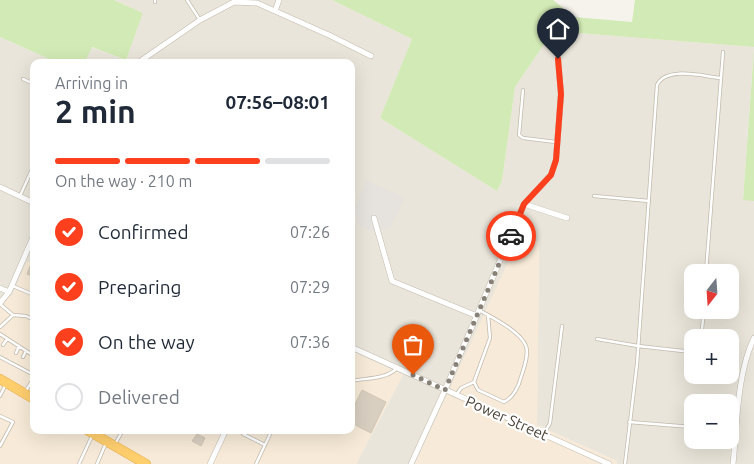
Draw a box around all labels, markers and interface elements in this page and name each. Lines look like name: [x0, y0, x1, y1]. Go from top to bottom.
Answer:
pin: [537, 8, 579, 59]
icon: home: [544, 15, 572, 43]
text: Arriving in: [55, 74, 128, 92]
text: 07:56–08:01: [225, 91, 330, 113]
text: 2 min: [55, 93, 136, 129]
text: On the way · 210 m: [55, 172, 192, 190]
courier: [486, 211, 536, 261]
icon: check: [55, 218, 83, 246]
text: Confirmed: [98, 221, 189, 243]
icon: car: [497, 222, 525, 250]
text: 07:26: [290, 223, 330, 241]
north arrow: [684, 264, 739, 319]
map controls: [684, 264, 739, 449]
icon: check: [55, 273, 83, 301]
text: Preparing: [98, 276, 182, 298]
text: 07:29: [290, 278, 330, 296]
pin: [392, 324, 434, 375]
icon: check: [55, 328, 83, 356]
button: +: [684, 329, 739, 384]
text: On the way: [98, 331, 195, 353]
icon: bag: [399, 331, 427, 359]
text: 07:36: [290, 333, 330, 351]
text: Delivered: [98, 386, 180, 408]
street label: Power Street: [463, 392, 551, 444]
button: −: [684, 394, 739, 449]

